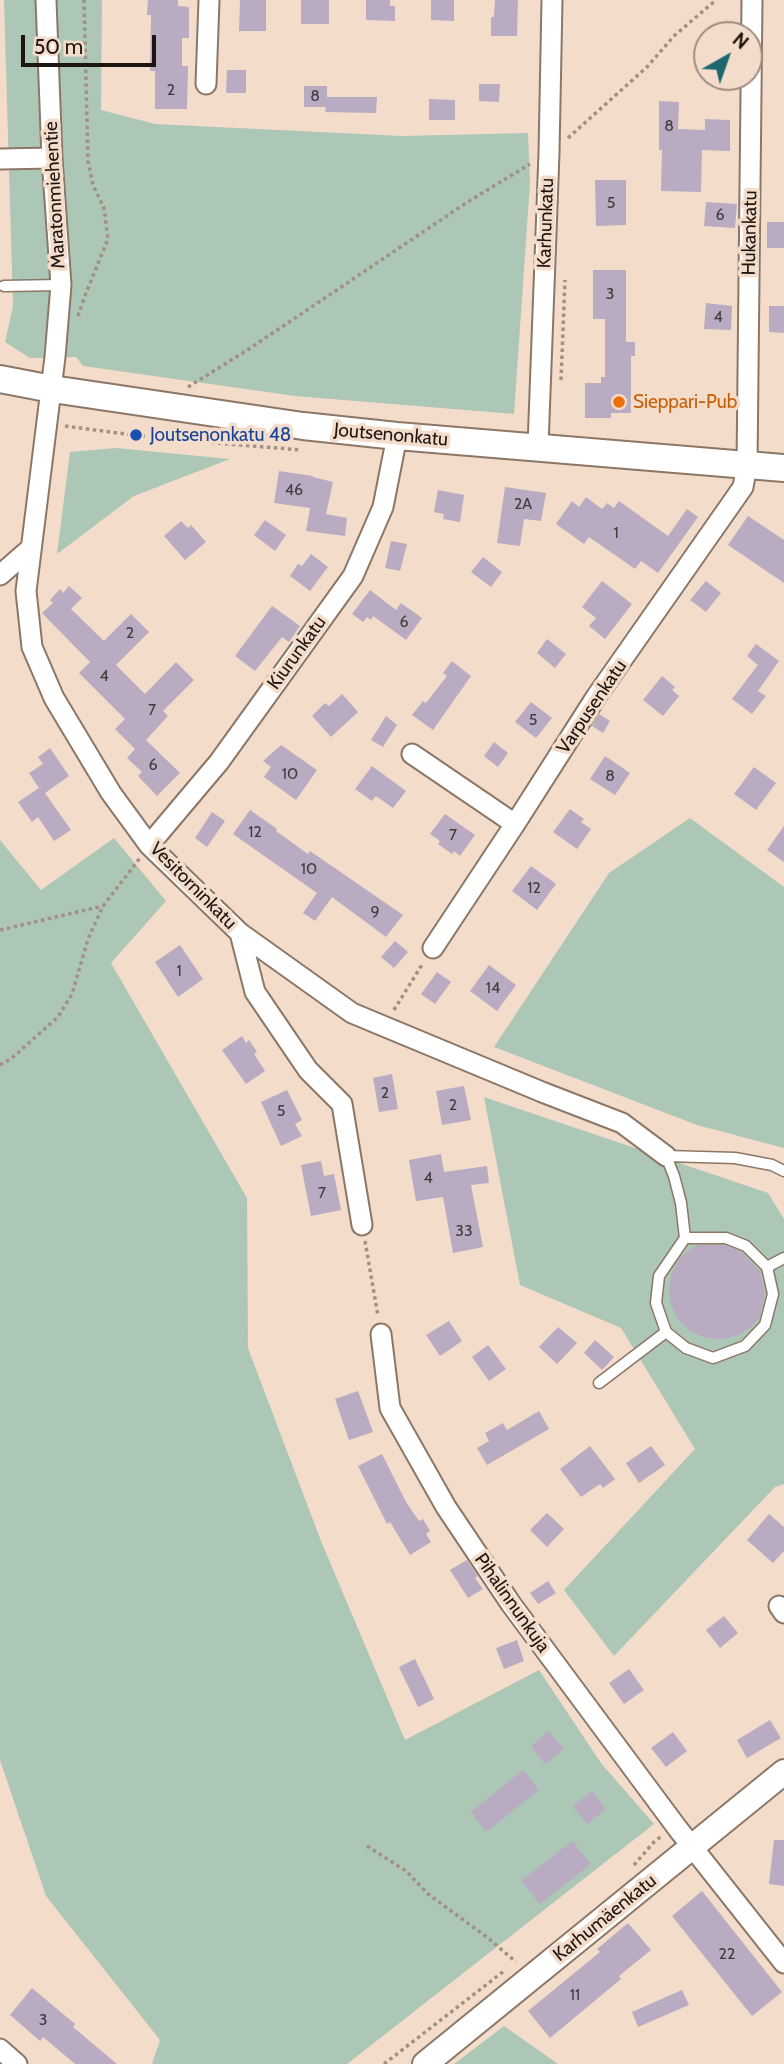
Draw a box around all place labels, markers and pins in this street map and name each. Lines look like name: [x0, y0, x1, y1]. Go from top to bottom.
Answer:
place label: Sieppari-Pub: [633, 391, 737, 413]
marker: Sieppari-Pub: [611, 394, 627, 410]
place label: Joutsenonkatu 48: [150, 424, 291, 446]
marker: Joutsenonkatu 48: [128, 427, 144, 443]

